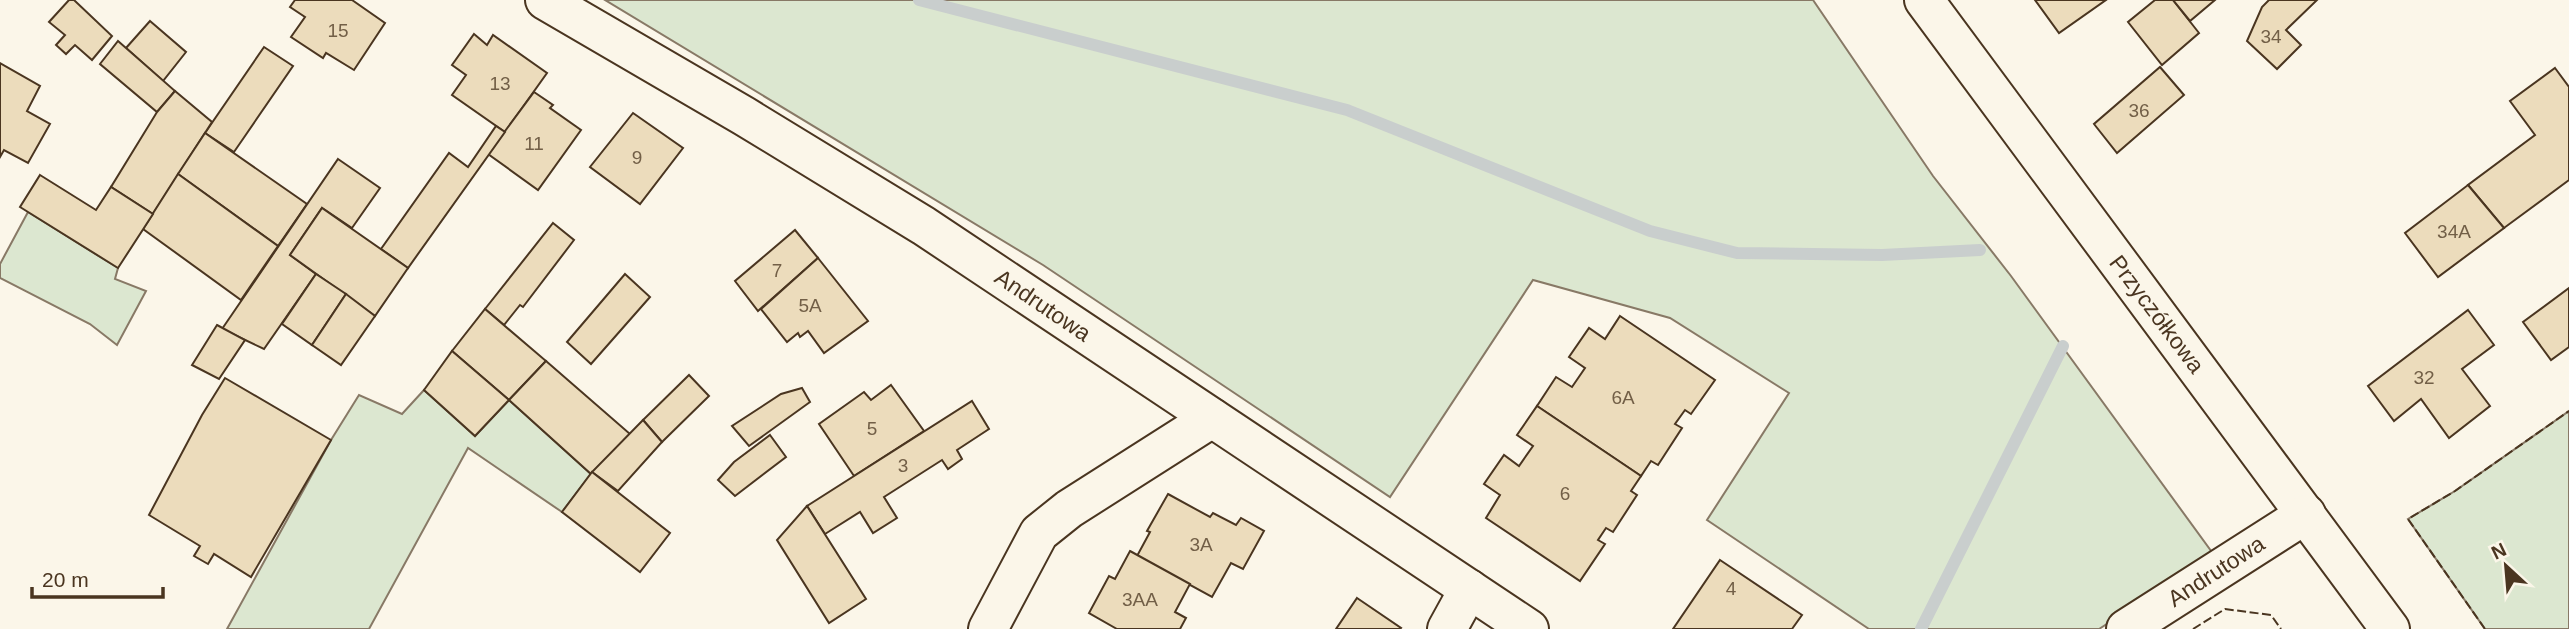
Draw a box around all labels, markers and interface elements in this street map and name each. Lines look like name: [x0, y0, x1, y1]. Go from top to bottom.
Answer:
house number: 15: [327, 20, 349, 41]
house number: 34: [2260, 26, 2282, 47]
house number: 13: [489, 73, 511, 94]
house number: 36: [2128, 100, 2150, 121]
house number: 11: [524, 133, 544, 154]
house number: 9: [632, 147, 642, 168]
house number: 34A: [2437, 221, 2471, 242]
street label: Przyczółkowa: [2104, 250, 2210, 378]
house number: 7: [772, 260, 782, 281]
street label: Andrutowa: [990, 263, 1096, 347]
house number: 5A: [798, 295, 822, 316]
house number: 32: [2413, 367, 2435, 388]
house number: 6A: [1611, 387, 1635, 408]
house number: 5: [867, 418, 877, 439]
house number: 3: [898, 455, 908, 476]
house number: 6: [1560, 483, 1570, 504]
street label: Andrutowa: [2163, 530, 2269, 612]
north arrow: [2471, 531, 2541, 601]
house number: 3A: [1189, 534, 1213, 555]
text: N: [2488, 539, 2510, 564]
scale bar: [32, 556, 163, 600]
text: 20 m: [42, 568, 89, 591]
house number: 4: [1726, 578, 1737, 599]
house number: 3AA: [1122, 589, 1158, 610]

